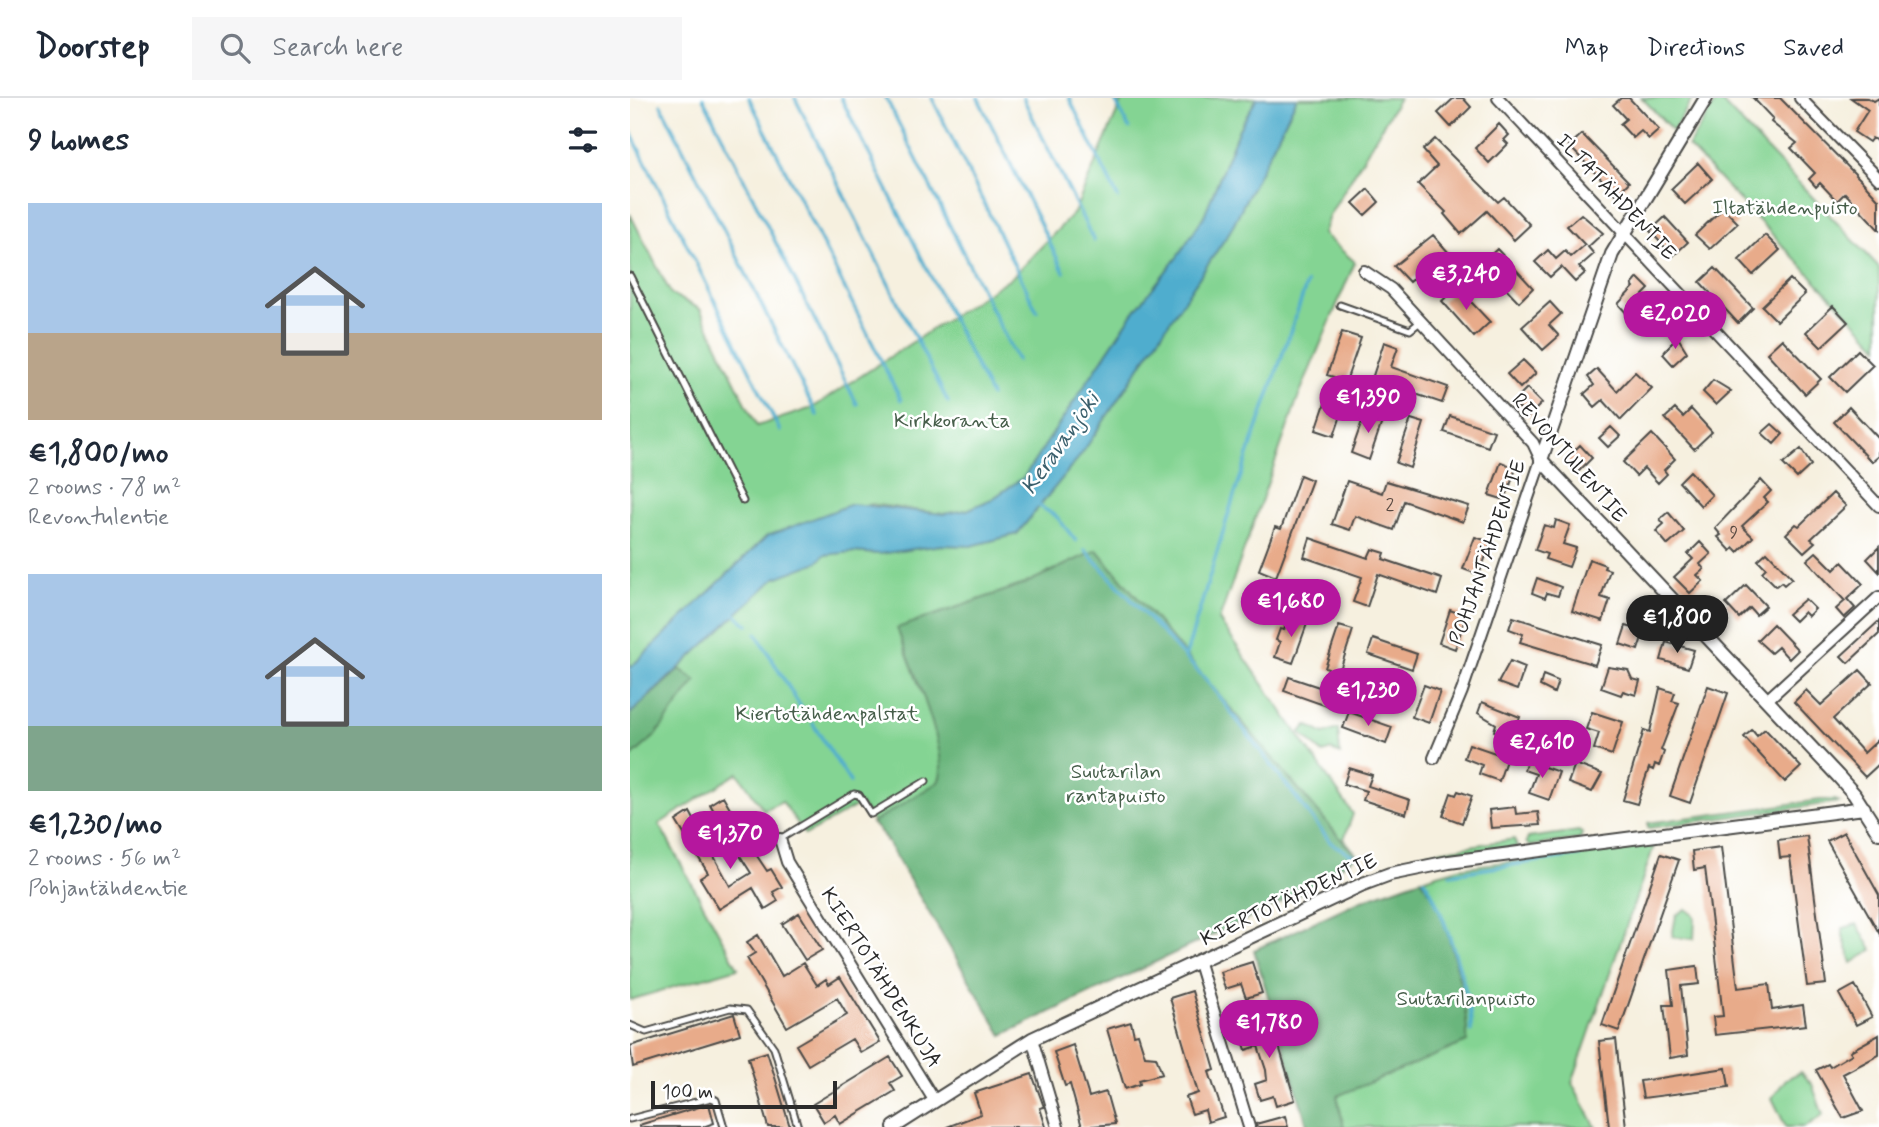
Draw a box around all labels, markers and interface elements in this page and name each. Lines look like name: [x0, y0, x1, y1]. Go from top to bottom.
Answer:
search box: [192, 17, 682, 80]
text: Doorstep: [35, 26, 150, 70]
icon: search: [216, 29, 254, 67]
text: Search here: [272, 31, 403, 65]
text: Map: [1565, 33, 1609, 64]
text: Directions: [1647, 33, 1745, 64]
text: Saved: [1783, 33, 1844, 64]
text: 9 homes: [28, 121, 129, 160]
icon: filters: [564, 121, 602, 159]
street label: ILTATÄHDENTIE: [1550, 127, 1682, 267]
park label: Iltatähdenpuisto: [1712, 194, 1858, 222]
icon: home: [252, 248, 378, 374]
pin: €3,240: [1409, 252, 1523, 312]
text: €3,240: [1431, 260, 1501, 290]
pin: €2,020: [1618, 292, 1732, 351]
text: €2,020: [1639, 299, 1711, 329]
pin: €1,390: [1311, 376, 1425, 435]
text: €1,390: [1335, 383, 1401, 413]
water label: Keravanjoki: [1015, 386, 1108, 501]
street label: REVONTULENTIE: [1505, 387, 1633, 529]
park label: Kirkkoranta: [894, 407, 1010, 435]
text: €1,800/mo: [28, 434, 169, 473]
street label: POHJANTÄHDENTIE: [1443, 456, 1533, 650]
text: 2 rooms · 78 m²: [28, 473, 181, 503]
house number: 2: [1386, 493, 1395, 517]
text: Revontulentie: [28, 503, 169, 533]
house number: 9: [1730, 521, 1739, 545]
pin: €1,680: [1234, 580, 1348, 639]
text: €1,680: [1257, 587, 1325, 617]
pin: €1,800: [1620, 596, 1734, 655]
text: €1,800: [1642, 603, 1712, 633]
icon: home: [252, 619, 378, 745]
pin: €1,230: [1311, 668, 1425, 728]
text: €1,230: [1336, 676, 1400, 706]
park label: Kiertotähdenpalstat: [735, 700, 919, 728]
pin: €2,610: [1485, 720, 1599, 780]
text: €2,610: [1509, 728, 1575, 758]
park label: Suutarilan rantapuisto: [1066, 758, 1166, 810]
text: €1,230/mo: [28, 805, 162, 844]
pin: €1,370: [673, 812, 787, 871]
text: €1,370: [697, 819, 763, 849]
text: 2 rooms · 56 m²: [28, 844, 181, 874]
street label: KIERTOTÄHDENTIE: [1196, 847, 1382, 953]
text: Pohjantähdentie: [28, 874, 188, 904]
street label: KIERTOTÄHDENKUJA: [814, 882, 948, 1074]
park label: Suutarilanpuisto: [1397, 985, 1535, 1013]
pin: €1,780: [1212, 1000, 1326, 1060]
text: €1,780: [1235, 1008, 1303, 1038]
scale bar: [651, 1078, 836, 1110]
text: 100 m: [662, 1080, 713, 1105]

